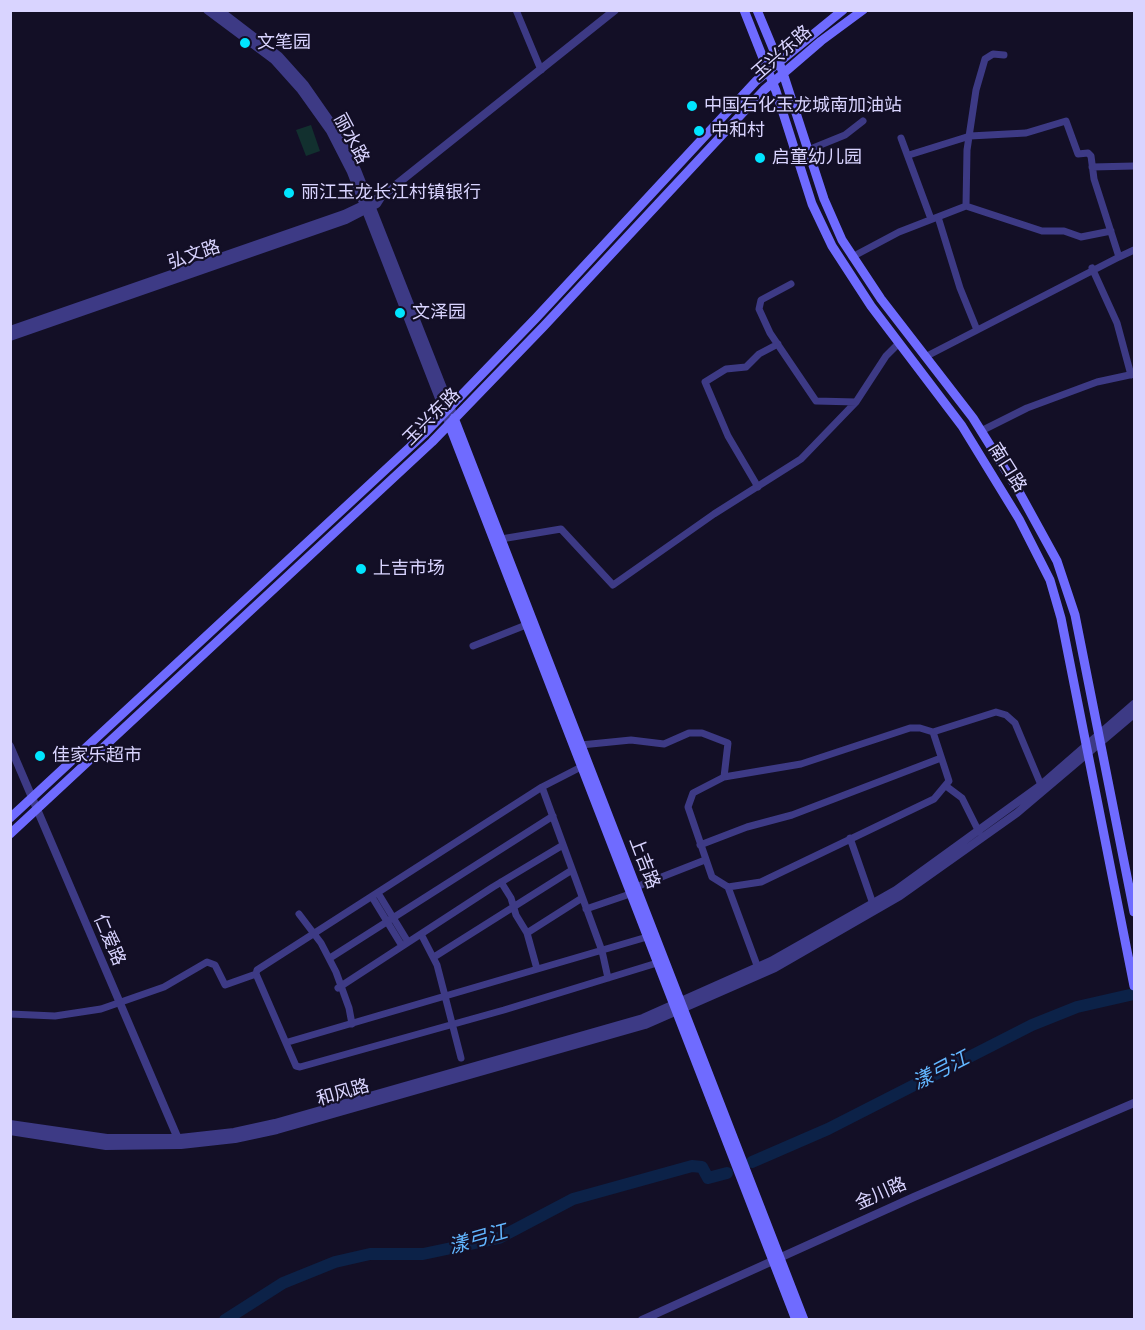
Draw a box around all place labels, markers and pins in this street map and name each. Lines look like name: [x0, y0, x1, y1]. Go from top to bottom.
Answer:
place label: 文笔园: [257, 32, 311, 54]
marker: 文笔园: [238, 36, 252, 50]
place label: 中国石化玉龙城南加油站: [704, 95, 902, 117]
marker: 中国石化玉龙城南加油站: [685, 99, 699, 113]
place label: 中和村: [711, 120, 765, 142]
marker: 中和村: [692, 124, 706, 138]
place label: 启童幼儿园: [772, 147, 862, 169]
marker: 启童幼儿园: [753, 151, 767, 165]
place label: 丽江玉龙长江村镇银行: [301, 182, 481, 204]
marker: 丽江玉龙长江村镇银行: [282, 186, 296, 200]
place label: 文泽园: [412, 302, 466, 324]
marker: 文泽园: [393, 306, 407, 320]
place label: 上吉市场: [373, 558, 445, 580]
marker: 上吉市场: [354, 562, 368, 576]
place label: 佳家乐超市: [52, 745, 142, 767]
marker: 佳家乐超市: [33, 749, 47, 763]

